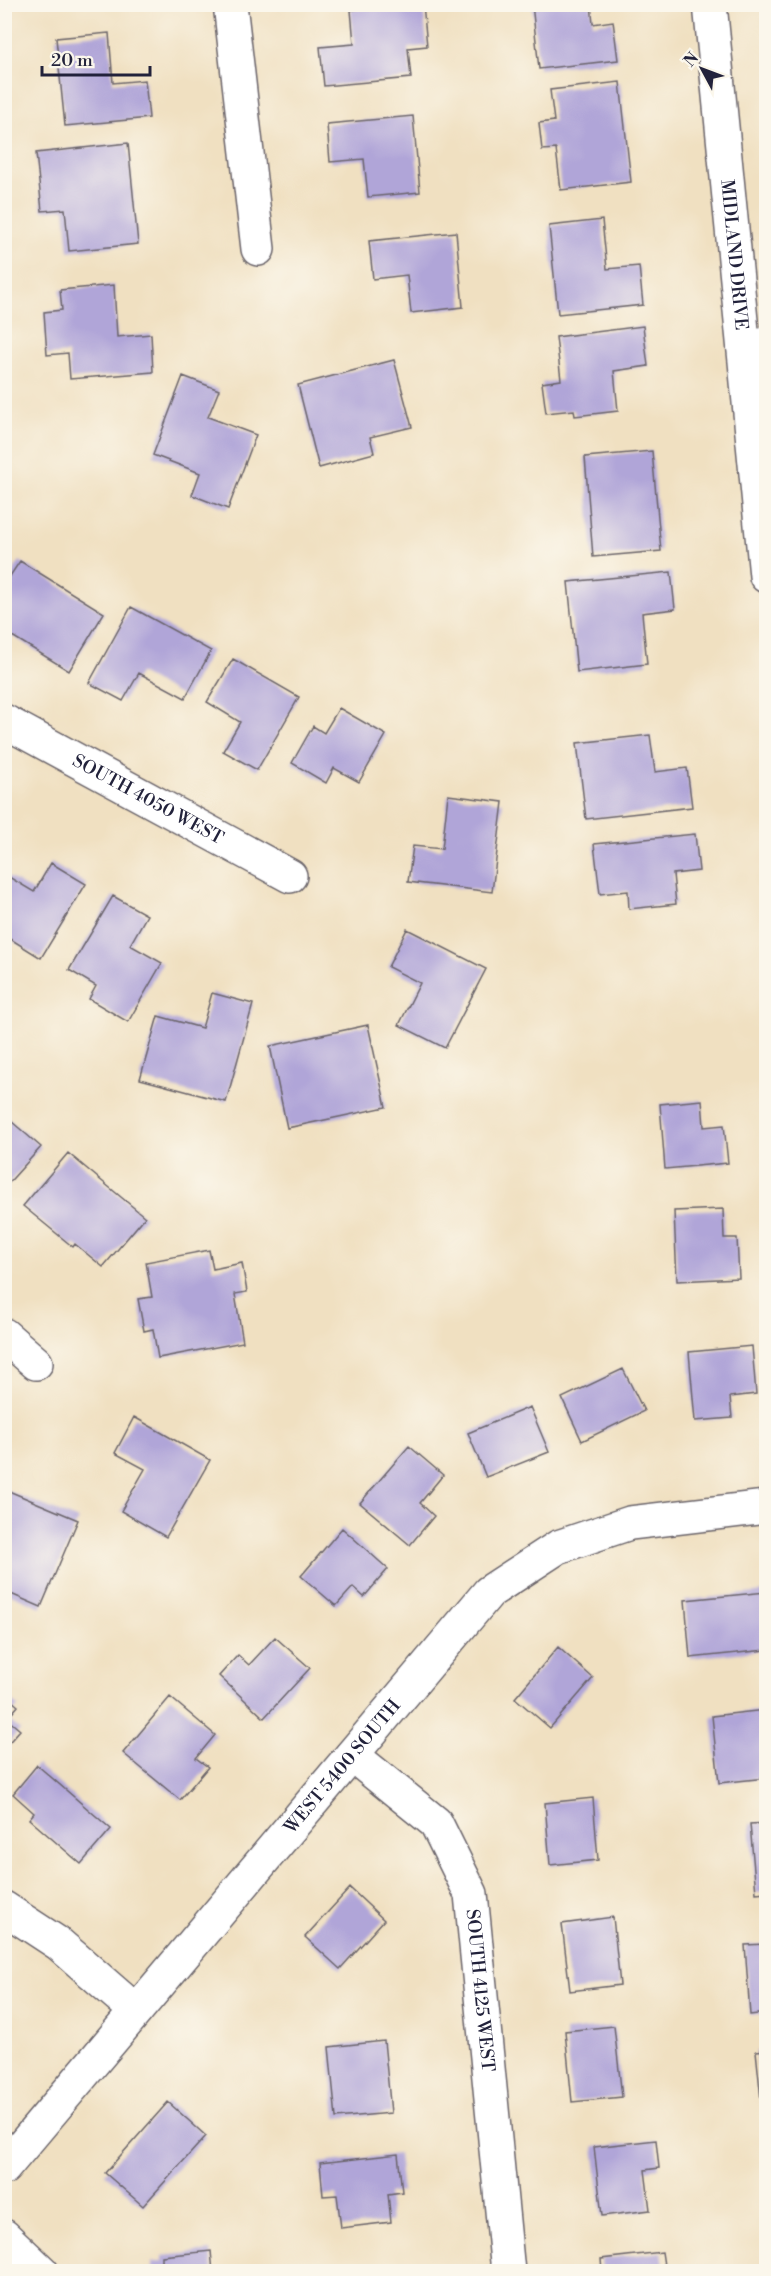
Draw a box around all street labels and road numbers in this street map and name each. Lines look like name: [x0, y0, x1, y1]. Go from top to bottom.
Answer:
street label: MIDLAND DRIVE: [716, 178, 753, 331]
street label: SOUTH 4050 WEST: [69, 749, 228, 850]
street label: WEST 5400 SOUTH: [278, 1694, 406, 1839]
street label: SOUTH 4125 WEST: [461, 1908, 500, 2073]

